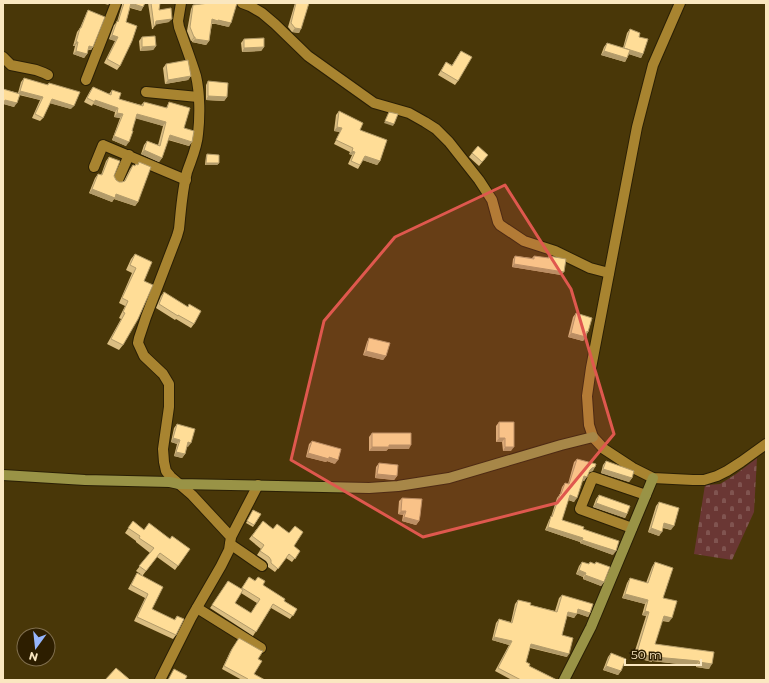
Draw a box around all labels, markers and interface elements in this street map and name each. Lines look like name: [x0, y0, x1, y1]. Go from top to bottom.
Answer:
north arrow: [16, 627, 56, 667]
scale bar: [625, 641, 701, 667]
text: 50 m: [631, 647, 662, 662]
text: N: [27, 649, 40, 665]

